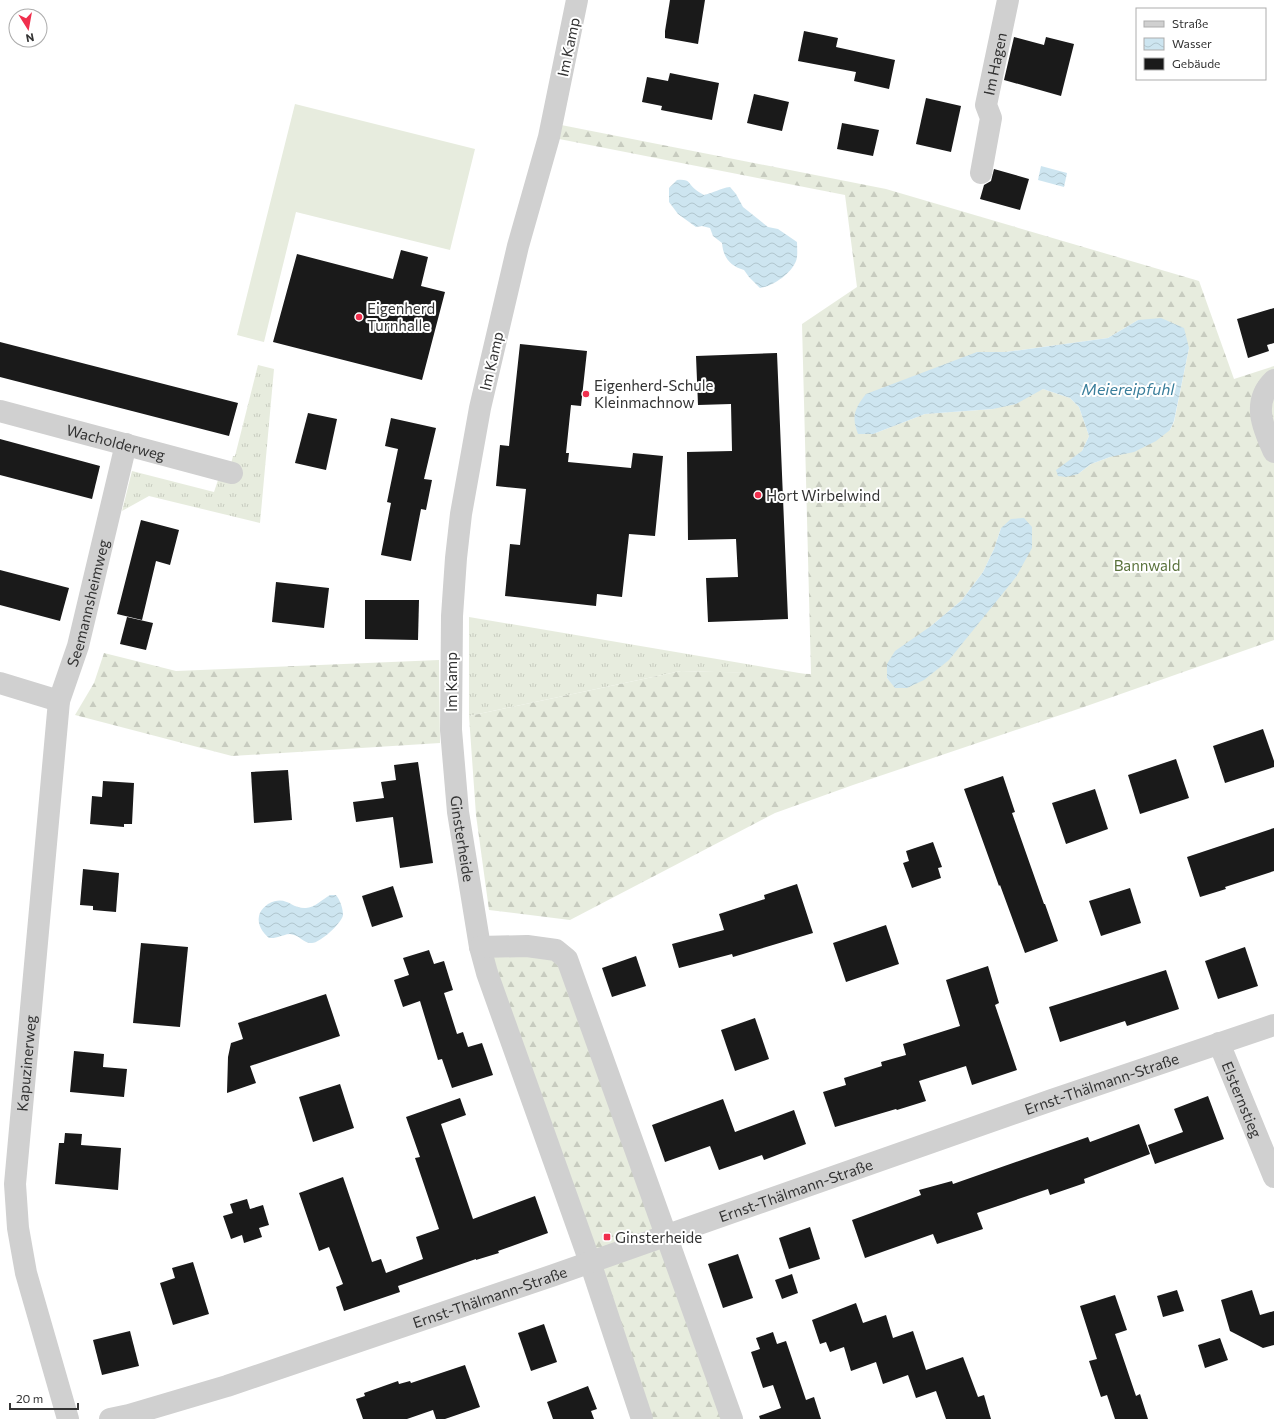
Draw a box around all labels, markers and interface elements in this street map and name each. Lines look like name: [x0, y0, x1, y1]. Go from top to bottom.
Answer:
north arrow: [8, 8, 48, 48]
legend: [1136, 8, 1266, 80]
street label: Im Kamp: [553, 16, 583, 78]
text: Straße: [1172, 16, 1208, 30]
text: N: [25, 31, 35, 45]
street label: Im Hagen: [979, 31, 1010, 97]
text: Wasser: [1172, 36, 1212, 50]
text: Gebäude: [1172, 56, 1220, 70]
place label: Eigenherd Turnhalle: [367, 299, 435, 334]
marker: Eigenherd Turnhalle: [354, 312, 364, 322]
street label: Im Kamp: [475, 330, 507, 392]
place label: Eigenherd-Schule Kleinmachnow: [594, 376, 713, 411]
water label: Meiereipfuhl: [1082, 379, 1175, 398]
marker: Eigenherd-Schule Kleinmachnow: [581, 389, 591, 399]
street label: Wacholderweg: [65, 420, 167, 464]
place label: Hort Wirbelwind: [766, 486, 880, 504]
marker: Hort Wirbelwind: [753, 490, 763, 500]
street label: Seemannsheimweg: [63, 537, 112, 669]
park label: Bannwald: [1114, 556, 1180, 574]
street label: Im Kamp: [442, 652, 460, 712]
street label: Ginsterheide: [448, 795, 478, 883]
street label: Kapuzinerweg: [13, 1014, 39, 1112]
street label: Ernst-Thälmann-Straße: [1022, 1049, 1181, 1118]
street label: Elsternstieg: [1218, 1059, 1266, 1140]
street label: Ernst-Thälmann-Straße: [716, 1155, 875, 1225]
place label: Ginsterheide: [615, 1228, 702, 1246]
marker: Ginsterheide: [602, 1232, 612, 1242]
street label: Ernst-Thälmann-Straße: [410, 1262, 569, 1331]
scale bar: [10, 1385, 78, 1411]
text: 20 m: [16, 1391, 43, 1405]

